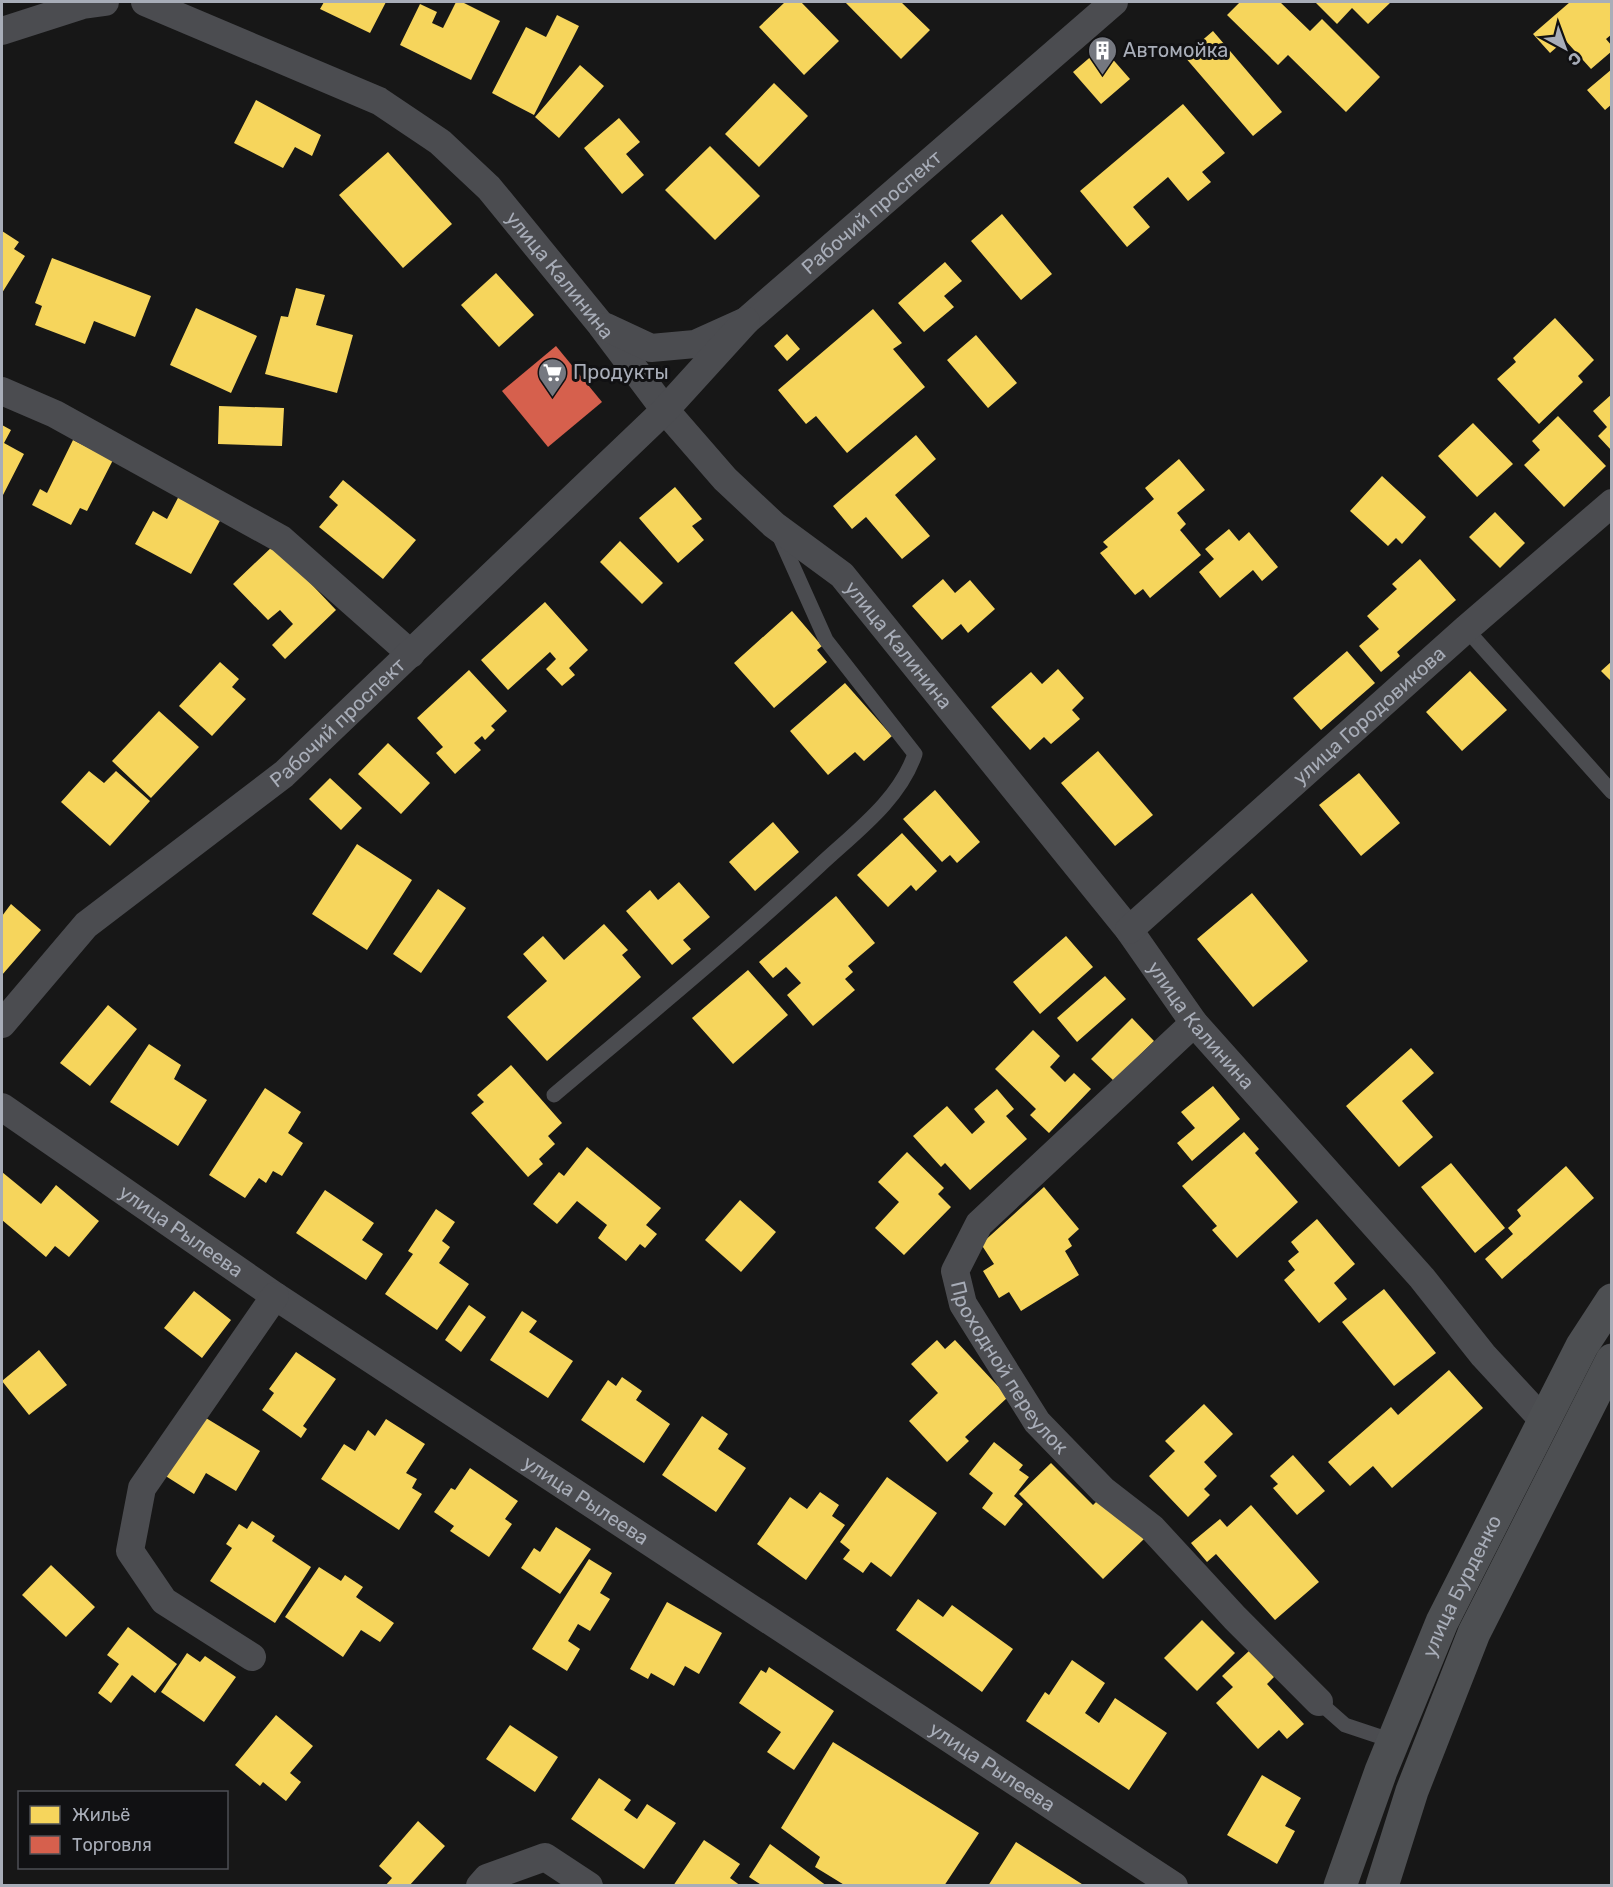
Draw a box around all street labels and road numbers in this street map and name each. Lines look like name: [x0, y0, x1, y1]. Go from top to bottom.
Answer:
street label: Рабочий проспект: [797, 145, 947, 279]
street label: улица Калинина: [501, 206, 619, 344]
street label: улица Калинина: [840, 576, 957, 714]
street label: улица Городовикова: [1288, 641, 1450, 790]
street label: Рабочий проспект: [265, 653, 410, 792]
street label: улица Калинина: [1142, 956, 1259, 1094]
street label: улица Рылеева: [114, 1180, 248, 1282]
street label: Проходной переулок: [946, 1278, 1074, 1459]
street label: улица Рылеева: [518, 1450, 653, 1550]
street label: улица Бурденко: [1417, 1511, 1506, 1661]
street label: улица Рылеева: [925, 1717, 1060, 1817]

